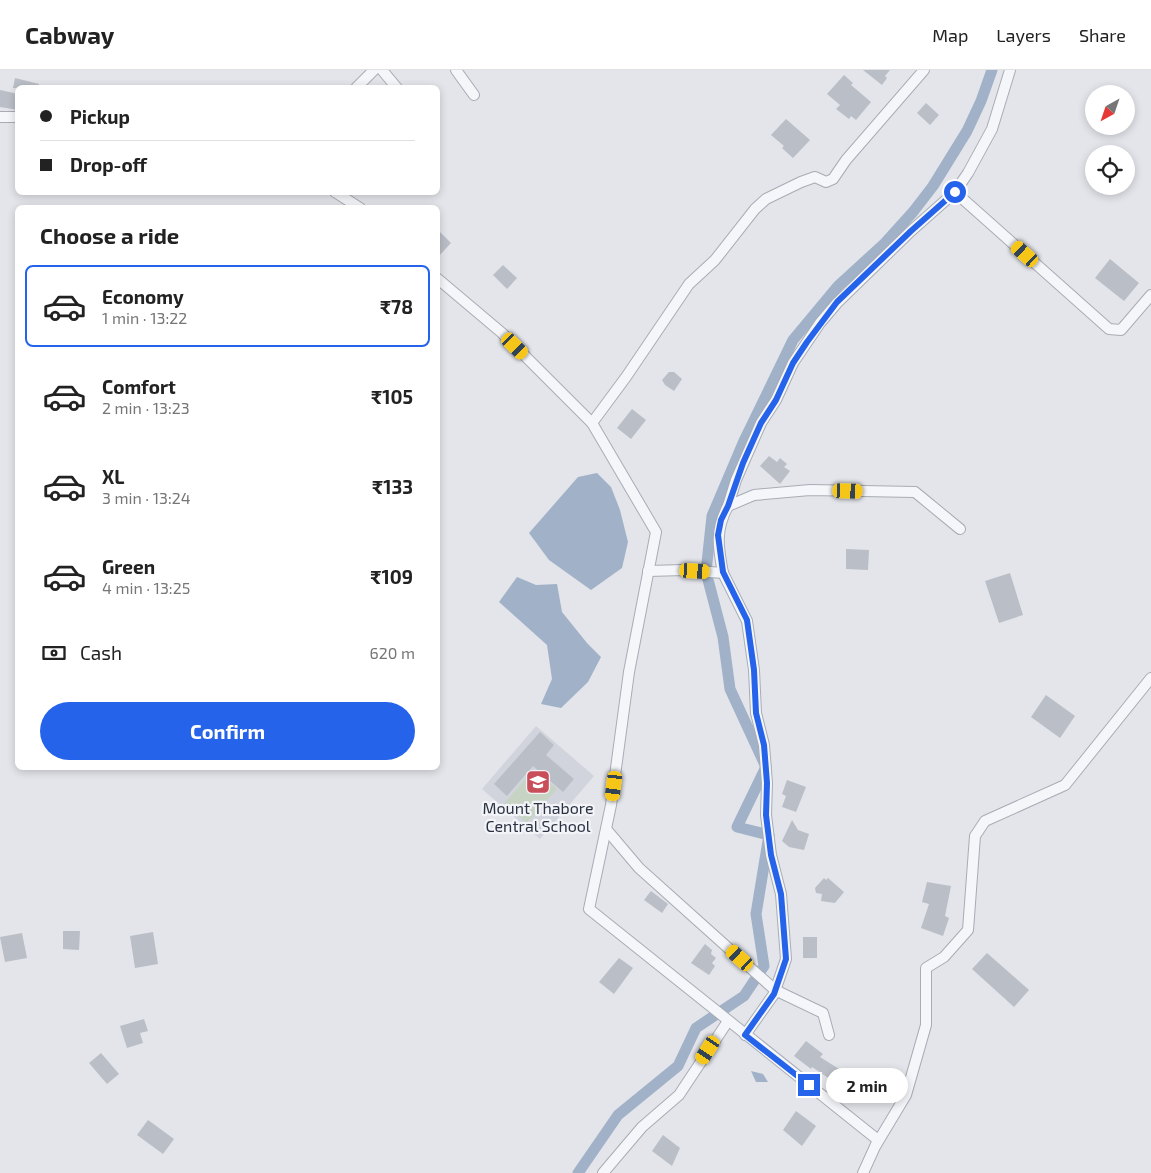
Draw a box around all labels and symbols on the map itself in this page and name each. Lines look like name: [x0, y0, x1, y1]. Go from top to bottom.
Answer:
north arrow: [1085, 85, 1135, 135]
route start: [944, 181, 966, 203]
car: [1008, 238, 1041, 270]
car: [499, 330, 530, 362]
car: [832, 483, 863, 499]
car: [679, 563, 710, 579]
school or university icon: Mount Thabore Central School: [525, 769, 551, 795]
car: [604, 770, 623, 802]
place label: Mount Thabore Central School: [482, 798, 594, 835]
car: [723, 942, 756, 974]
car: [693, 1033, 722, 1067]
callout: 2 min: [826, 1068, 909, 1102]
route end: [798, 1074, 820, 1096]

